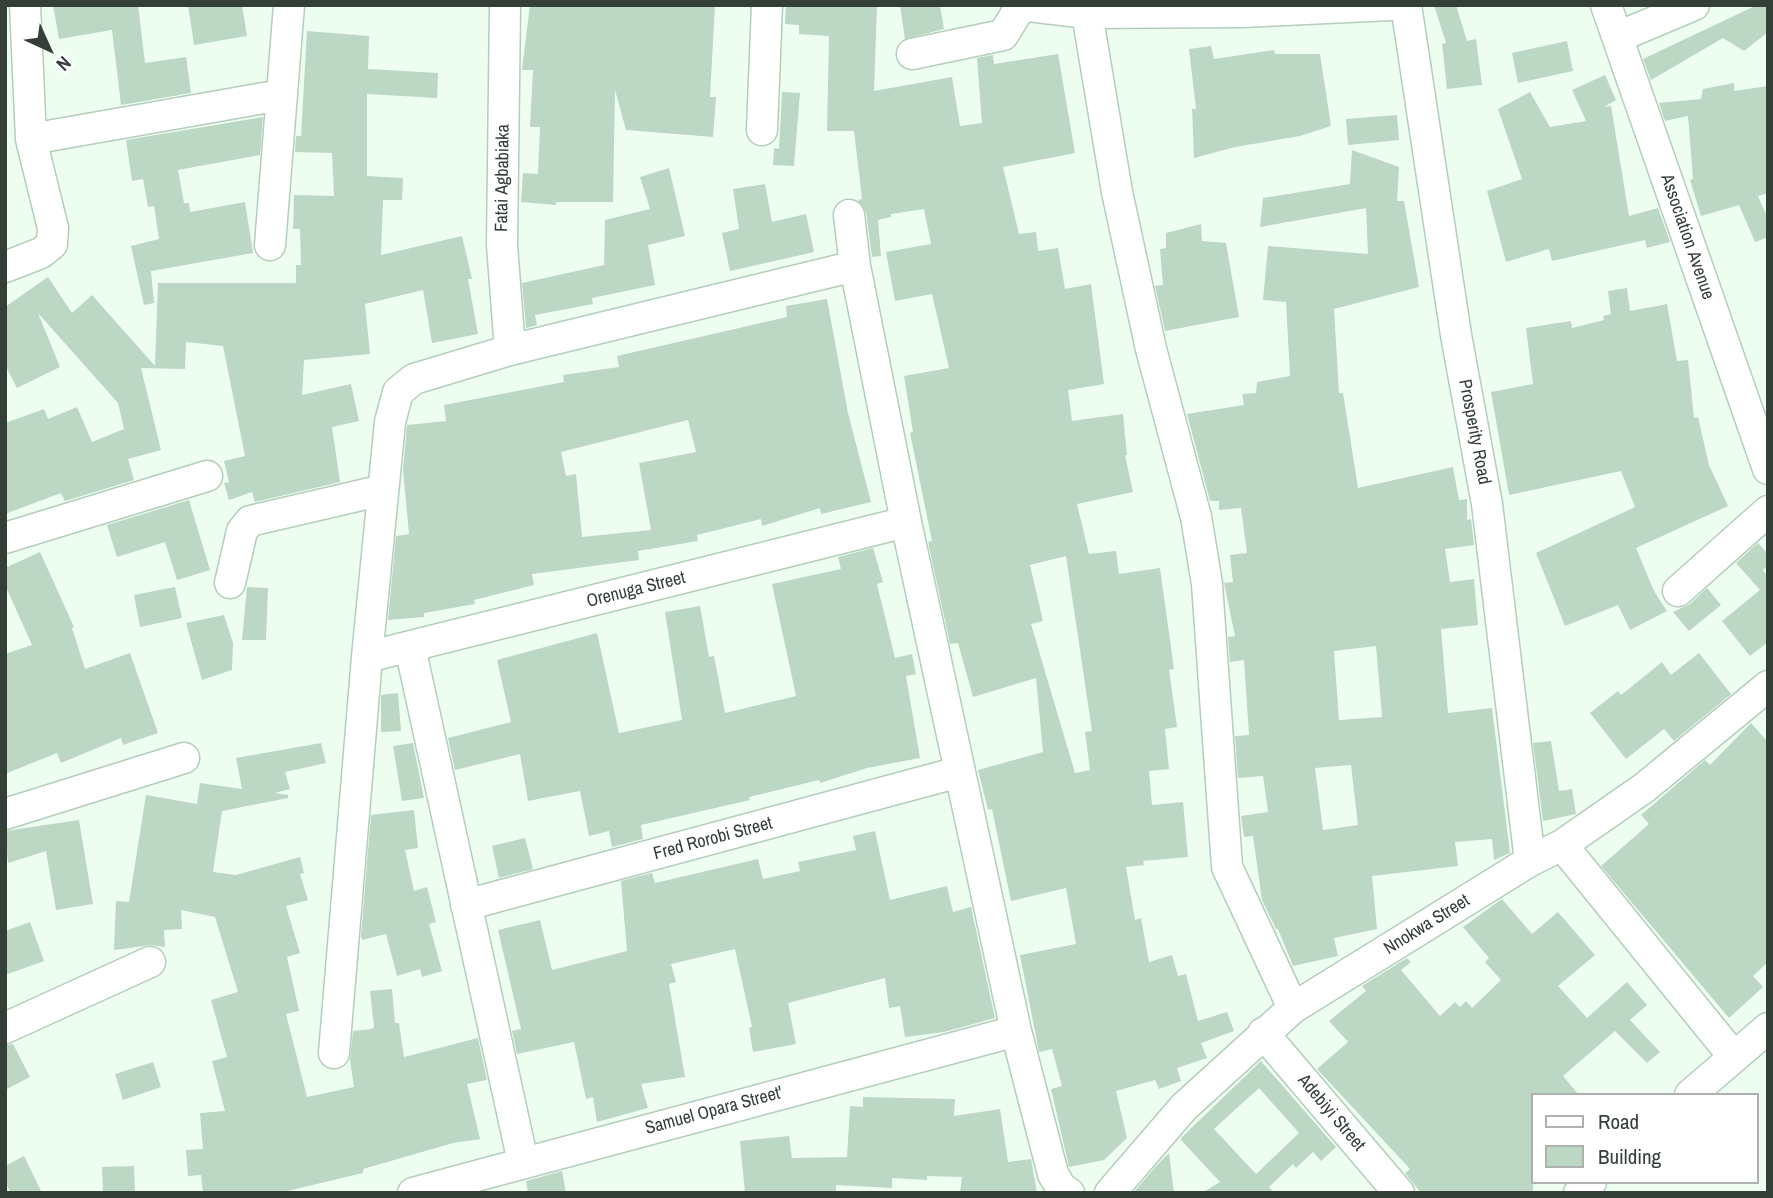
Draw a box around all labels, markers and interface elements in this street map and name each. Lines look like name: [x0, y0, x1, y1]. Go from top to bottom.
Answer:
north arrow: [14, 14, 84, 84]
text: N: [51, 51, 77, 77]
street label: Fatai Agbabiaka: [491, 124, 515, 232]
street label: Association Avenue: [1655, 172, 1719, 302]
street label: Prosperity Road: [1453, 378, 1495, 486]
street label: Orenuga Street: [584, 567, 688, 613]
street label: Fred Rorobi Street: [651, 813, 775, 865]
street label: Nnokwa Street: [1380, 890, 1474, 960]
street label: Adebiyi Street: [1293, 1070, 1369, 1156]
street label: Samuel Opara Street': [643, 1082, 785, 1140]
legend: [1532, 1093, 1759, 1184]
text: Road: [1598, 1107, 1639, 1136]
text: Building: [1598, 1142, 1661, 1171]

